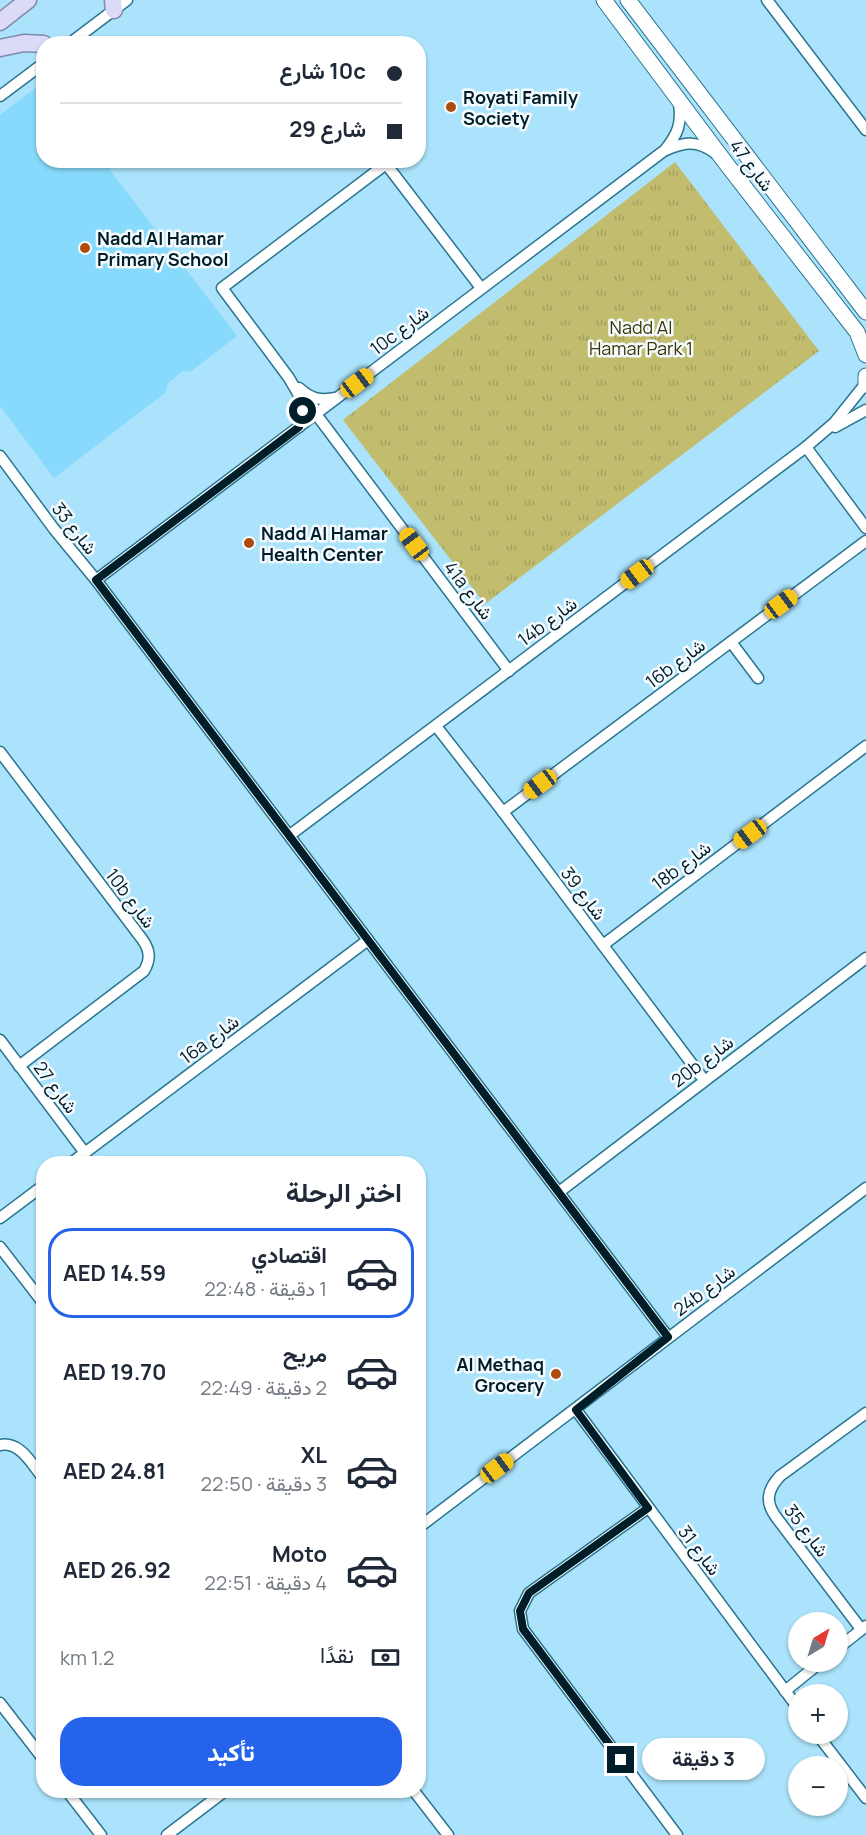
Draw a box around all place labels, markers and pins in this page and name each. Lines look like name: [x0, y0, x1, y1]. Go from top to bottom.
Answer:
place label: Royati Family Society: [463, 85, 578, 130]
marker: Royati Family Society: [444, 100, 458, 114]
place label: Nadd Al Hamar Primary School: [97, 226, 229, 271]
marker: Nadd Al Hamar Primary School: [78, 241, 92, 255]
place label: Nadd Al Hamar Health Center: [261, 521, 388, 566]
marker: Nadd Al Hamar Health Center: [242, 536, 256, 550]
place label: Al Methaq Grocery: [457, 1352, 544, 1397]
marker: Al Methaq Grocery: [549, 1367, 563, 1381]

